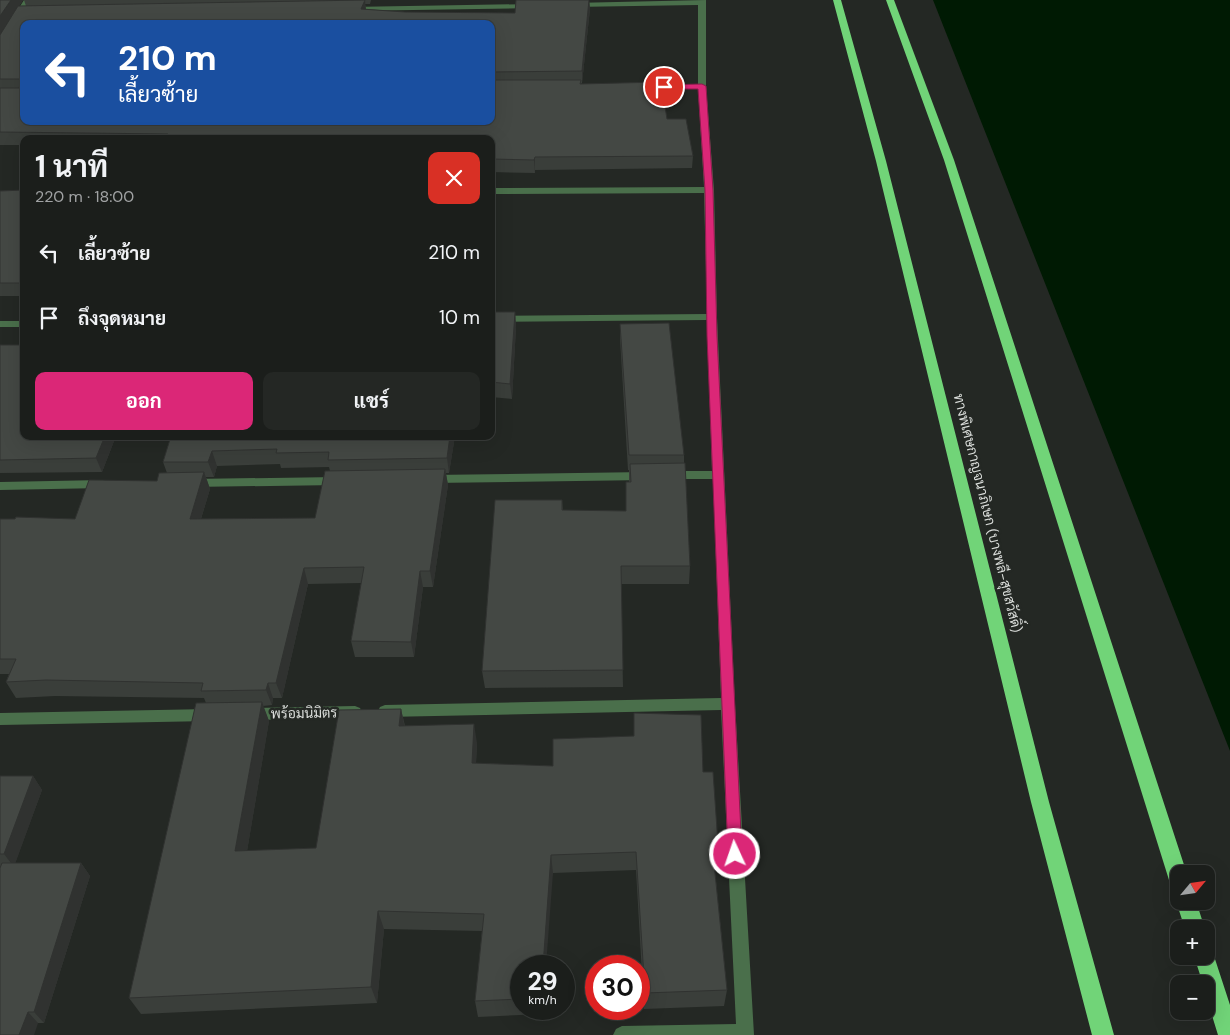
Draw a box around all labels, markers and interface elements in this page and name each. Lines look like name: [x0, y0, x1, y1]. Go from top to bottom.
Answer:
text: 210 m: [118, 35, 217, 81]
icon: left: [35, 40, 100, 105]
pin: [643, 66, 685, 108]
icon: arrive: [650, 73, 678, 101]
text: เลี้ยวซ้าย: [118, 80, 198, 109]
text: 1 นาที: [35, 147, 108, 186]
button: close: [428, 152, 480, 204]
text: 220 m · 18:00: [35, 186, 134, 207]
icon: left: [35, 239, 63, 267]
text: 210 m: [428, 240, 480, 265]
text: เลี้ยวซ้าย: [78, 241, 150, 266]
icon: arrive: [35, 304, 63, 332]
text: 10 m: [439, 305, 480, 330]
text: ถึงจุดหมาย: [78, 306, 166, 331]
button: ออก: [35, 372, 253, 430]
button: แชร์: [263, 372, 480, 430]
street label: ทางพิเศษกาญจนาภิเษก (บางพลี-สุขสวัสดิ์): [949, 391, 1030, 634]
street label: พร้อมนิมิตร: [271, 703, 338, 723]
position arrow: [708, 827, 760, 879]
north arrow: [1170, 865, 1215, 910]
map controls: [1170, 865, 1215, 1020]
button: +: [1170, 920, 1215, 965]
speed limit sign: 30: [585, 955, 650, 1020]
text: 29: [527, 965, 558, 998]
button: −: [1170, 975, 1215, 1020]
text: km/h: [528, 992, 557, 1008]

